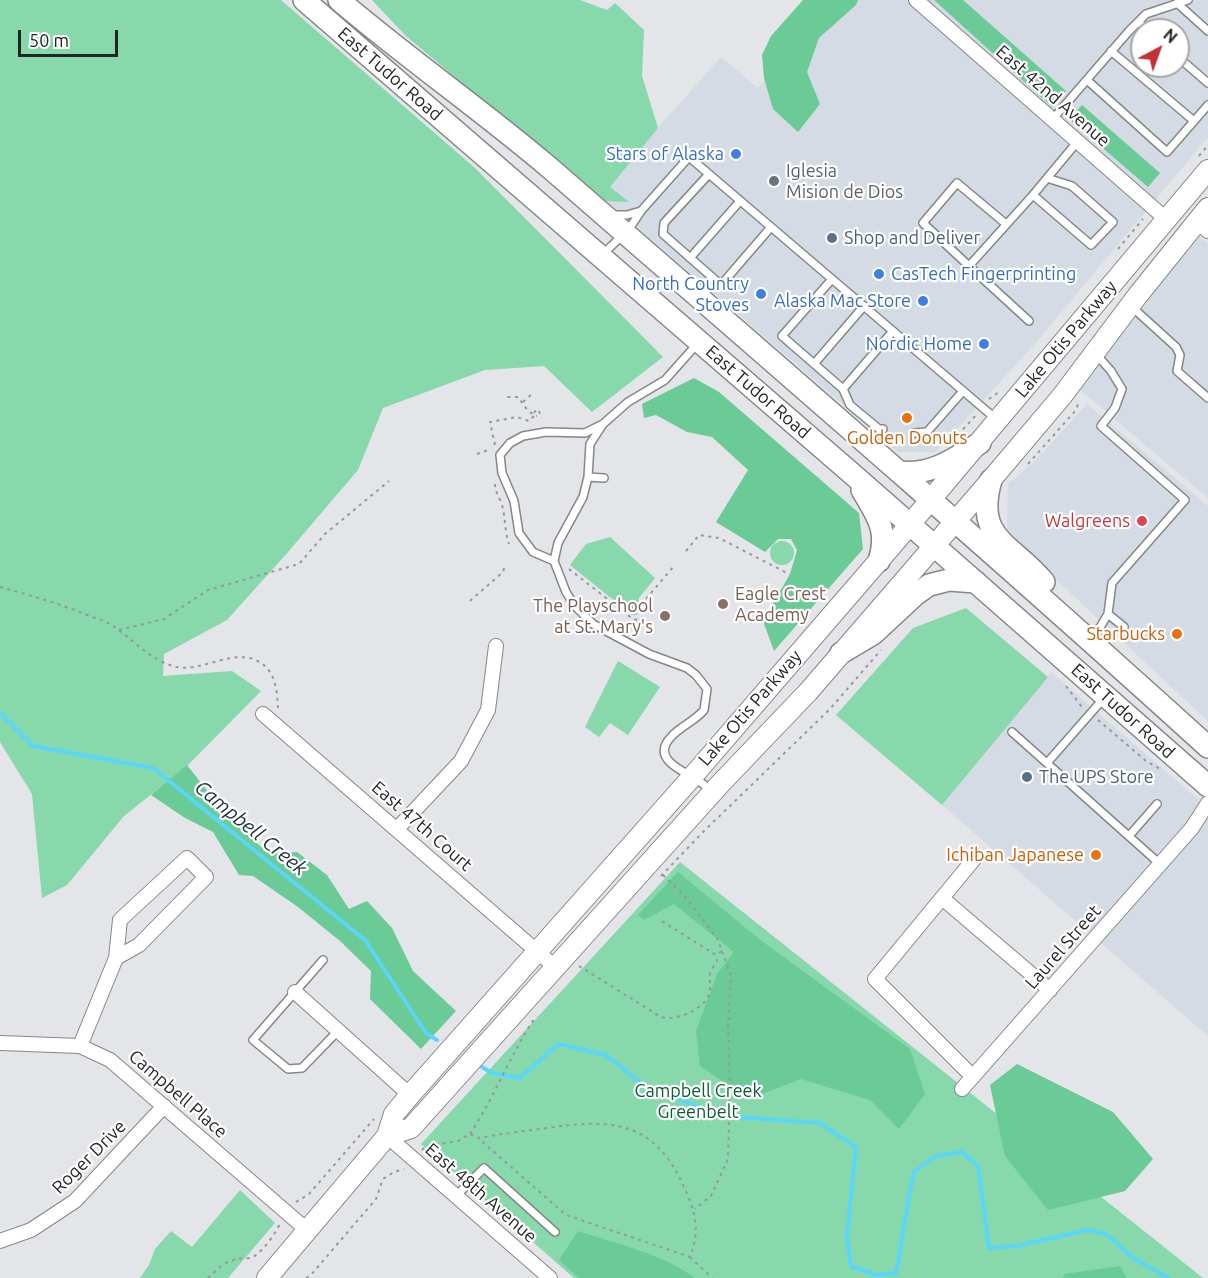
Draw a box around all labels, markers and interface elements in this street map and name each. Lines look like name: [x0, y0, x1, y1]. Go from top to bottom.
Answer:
scale bar: [21, 18, 122, 56]
north arrow: [1130, 18, 1190, 78]
street label: East Tudor Road: [333, 23, 447, 125]
text: N: [1160, 25, 1181, 47]
text: 50 m: [29, 30, 69, 50]
street label: East 42nd Avenue: [991, 41, 1115, 151]
place label: Stars of Alaska: [606, 143, 724, 165]
marker: Stars of Alaska: [729, 147, 743, 161]
place label: Iglesia Mision de Dios: [786, 160, 903, 202]
marker: Iglesia Mision de Dios: [767, 174, 781, 188]
place label: Shop and Deliver: [844, 227, 980, 249]
marker: Shop and Deliver: [825, 231, 839, 245]
place label: CasTech Fingerprinting: [891, 263, 1076, 285]
marker: CasTech Fingerprinting: [872, 267, 886, 281]
place label: North Country Stoves: [632, 273, 749, 316]
street label: Lake Otis Parkway: [1011, 276, 1121, 402]
marker: North Country Stoves: [754, 287, 768, 301]
place label: Alaska Mac Store: [774, 290, 911, 312]
marker: Alaska Mac Store: [916, 294, 930, 308]
place label: Nordic Home: [866, 333, 972, 355]
marker: Nordic Home: [977, 337, 991, 351]
street label: East Tudor Road: [701, 341, 815, 443]
marker: Golden Donuts: [900, 411, 914, 425]
place label: Golden Donuts: [847, 427, 967, 449]
place label: Walgreens: [1045, 510, 1130, 532]
marker: Walgreens: [1135, 514, 1149, 528]
place label: Eagle Crest Academy: [735, 583, 826, 626]
place label: The Playschool at St. Mary's: [533, 595, 653, 638]
marker: Eagle Crest Academy: [716, 597, 730, 611]
marker: The Playschool at St. Mary's: [658, 609, 672, 623]
place label: Starbucks: [1086, 623, 1165, 645]
marker: Starbucks: [1170, 627, 1184, 641]
street label: Lake Otis Parkway: [694, 646, 806, 770]
street label: East Tudor Road: [1067, 659, 1179, 763]
place label: The UPS Store: [1039, 766, 1154, 788]
marker: The UPS Store: [1020, 770, 1034, 784]
water label: Campbell Creek: [190, 775, 312, 881]
street label: East 47th Court: [367, 777, 477, 875]
place label: Ichiban Japanese: [946, 844, 1084, 866]
marker: Ichiban Japanese: [1089, 848, 1103, 862]
street label: Laurel Street: [1021, 900, 1105, 994]
street label: Campbell Place: [124, 1045, 232, 1143]
park label: Campbell Creek Greenbelt: [634, 1080, 762, 1122]
street label: Roger Drive: [48, 1116, 130, 1198]
street label: East 48th Avenue: [421, 1139, 541, 1247]

